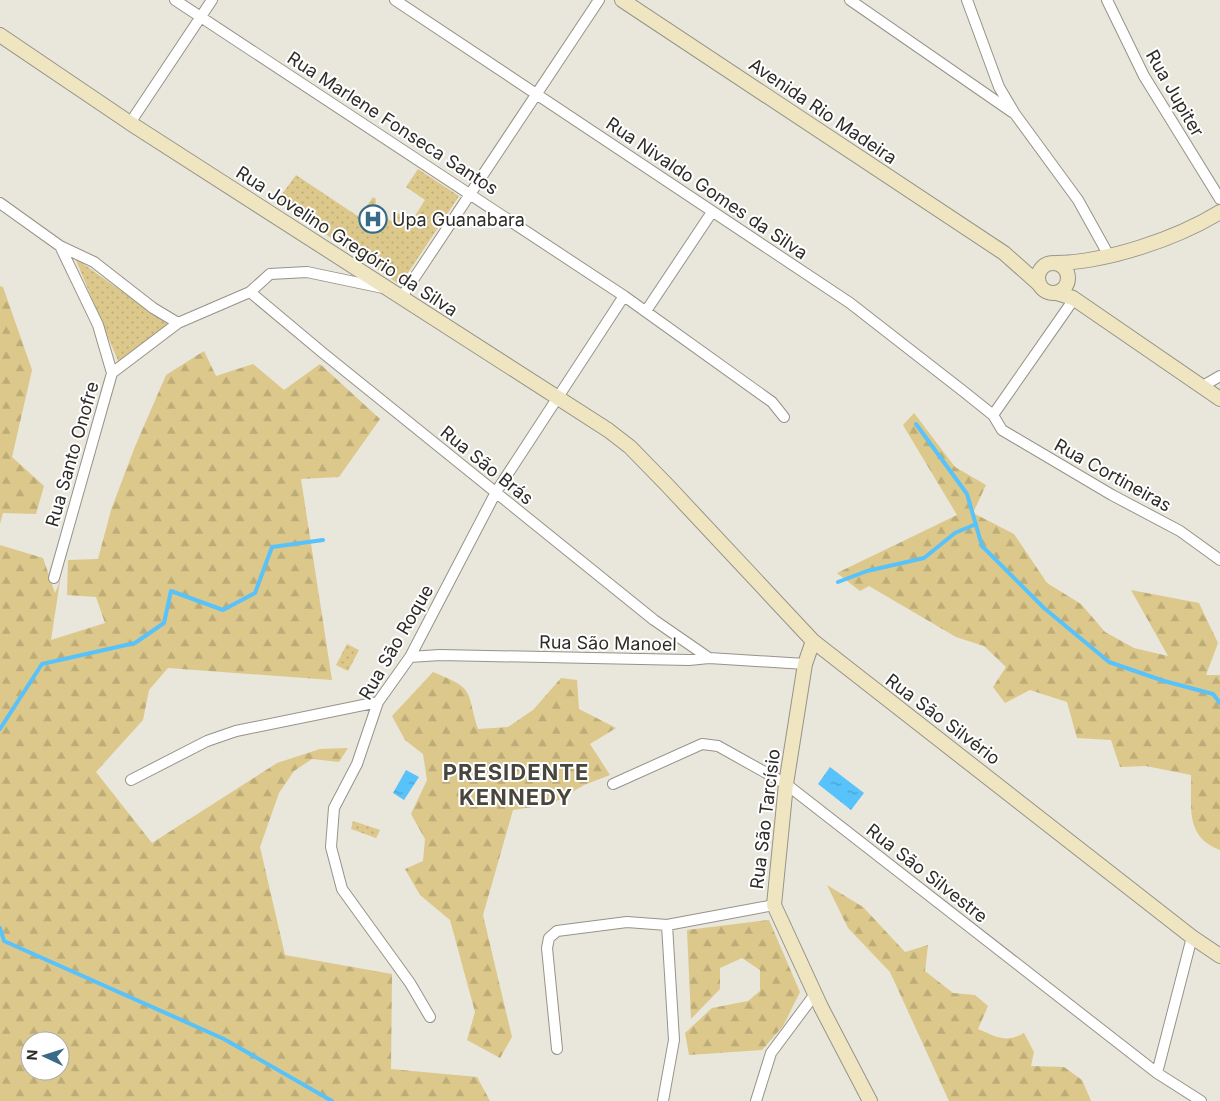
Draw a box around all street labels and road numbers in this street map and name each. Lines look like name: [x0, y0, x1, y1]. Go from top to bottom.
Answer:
street label: Rua Jupiter: [1142, 46, 1208, 140]
street label: Rua Marlene Fonseca Santos: [284, 47, 502, 199]
street label: Avenida Rio Madeira: [745, 54, 901, 168]
street label: Rua Nivaldo Gomes da Silva: [602, 113, 812, 263]
street label: Rua Jovelino Gregório da Silva: [232, 161, 462, 321]
street label: Rua Santo Onofre: [41, 379, 103, 529]
street label: Rua São Brás: [436, 421, 538, 509]
street label: Rua Cortineiras: [1051, 434, 1175, 516]
street label: Rua São Roque: [355, 581, 437, 703]
street label: Rua São Manoel: [539, 631, 677, 655]
street label: Rua São Silvério: [882, 669, 1004, 769]
street label: Rua São Tarcísio: [746, 748, 784, 890]
street label: Rua São Silvestre: [862, 819, 992, 927]

